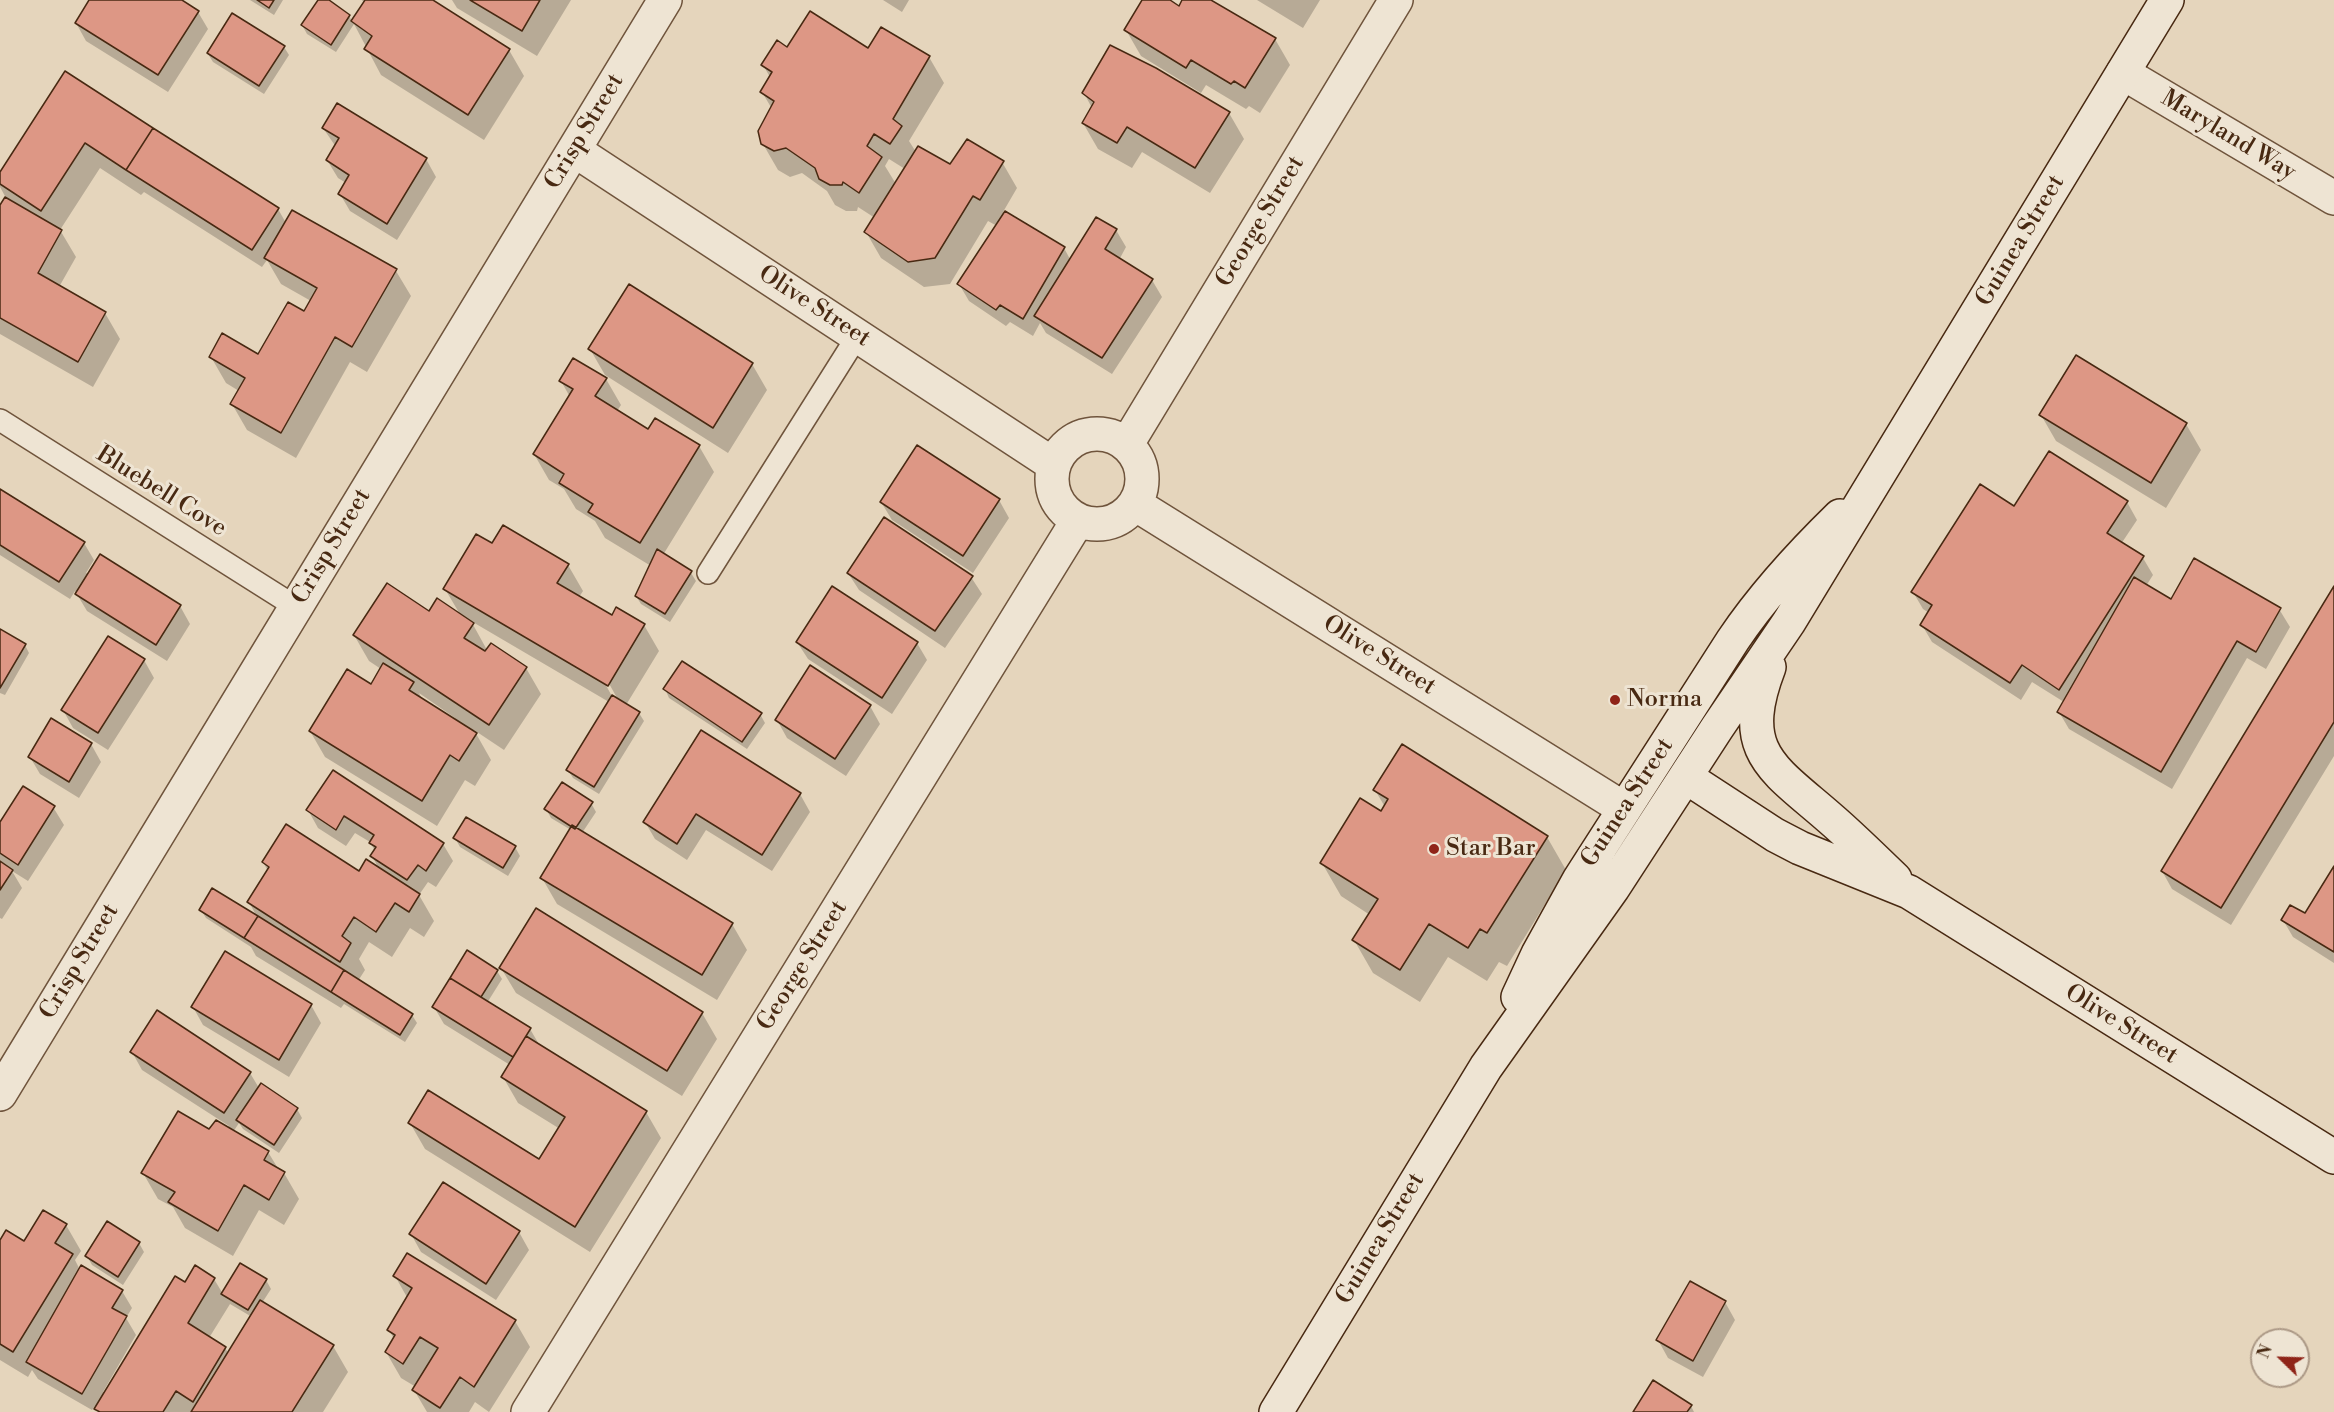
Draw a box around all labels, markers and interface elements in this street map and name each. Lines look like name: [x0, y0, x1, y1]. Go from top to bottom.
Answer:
street label: Crisp Street: [539, 69, 631, 195]
street label: Maryland Way: [2155, 84, 2301, 188]
street label: George Street: [1211, 151, 1311, 293]
street label: Guinea Street: [1971, 170, 2071, 312]
street label: Olive Street: [753, 260, 875, 354]
street label: Bluebell Cove: [91, 441, 231, 543]
street label: Crisp Street: [286, 484, 378, 610]
street label: Olive Street: [1317, 610, 1441, 702]
place label: Norma: [1627, 686, 1702, 714]
marker: Norma: [1608, 693, 1622, 707]
street label: Guinea Street: [1576, 733, 1680, 873]
place label: Star Bar: [1446, 835, 1535, 863]
marker: Star Bar: [1427, 842, 1441, 856]
street label: George Street: [752, 896, 854, 1036]
street label: Crisp Street: [34, 899, 126, 1025]
street label: Olive Street: [2059, 979, 2183, 1071]
street label: Guinea Street: [1331, 1168, 1431, 1310]
north arrow: [2250, 1328, 2310, 1388]
text: N: [2254, 1342, 2277, 1361]

